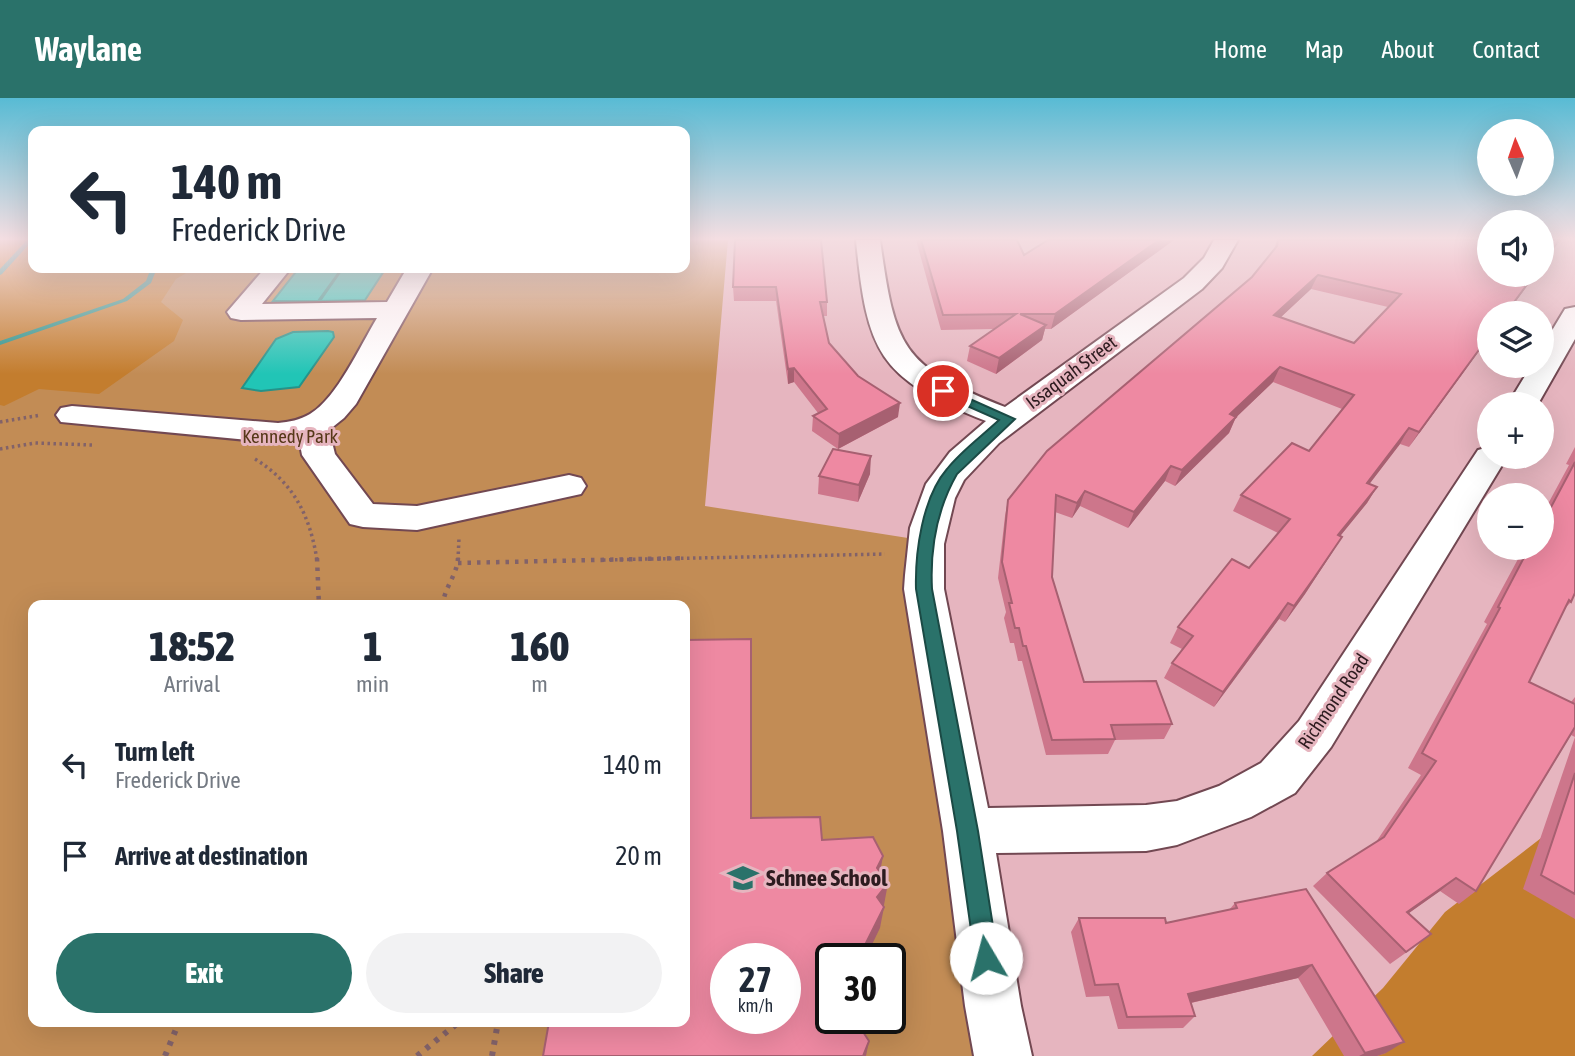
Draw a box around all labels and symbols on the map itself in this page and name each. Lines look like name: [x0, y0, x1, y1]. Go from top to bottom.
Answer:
north arrow: [1477, 119, 1554, 196]
street label: Issaquah Street: [1021, 331, 1121, 413]
pin: [913, 361, 973, 421]
park label: Kennedy Park: [242, 425, 338, 447]
street label: Richmond Road: [1293, 649, 1373, 753]
school or university icon: Schnee School: [726, 861, 760, 895]
place label: Schnee School: [766, 865, 888, 891]
position arrow: [949, 921, 1023, 995]
speed limit sign: 30: [815, 943, 906, 1034]

